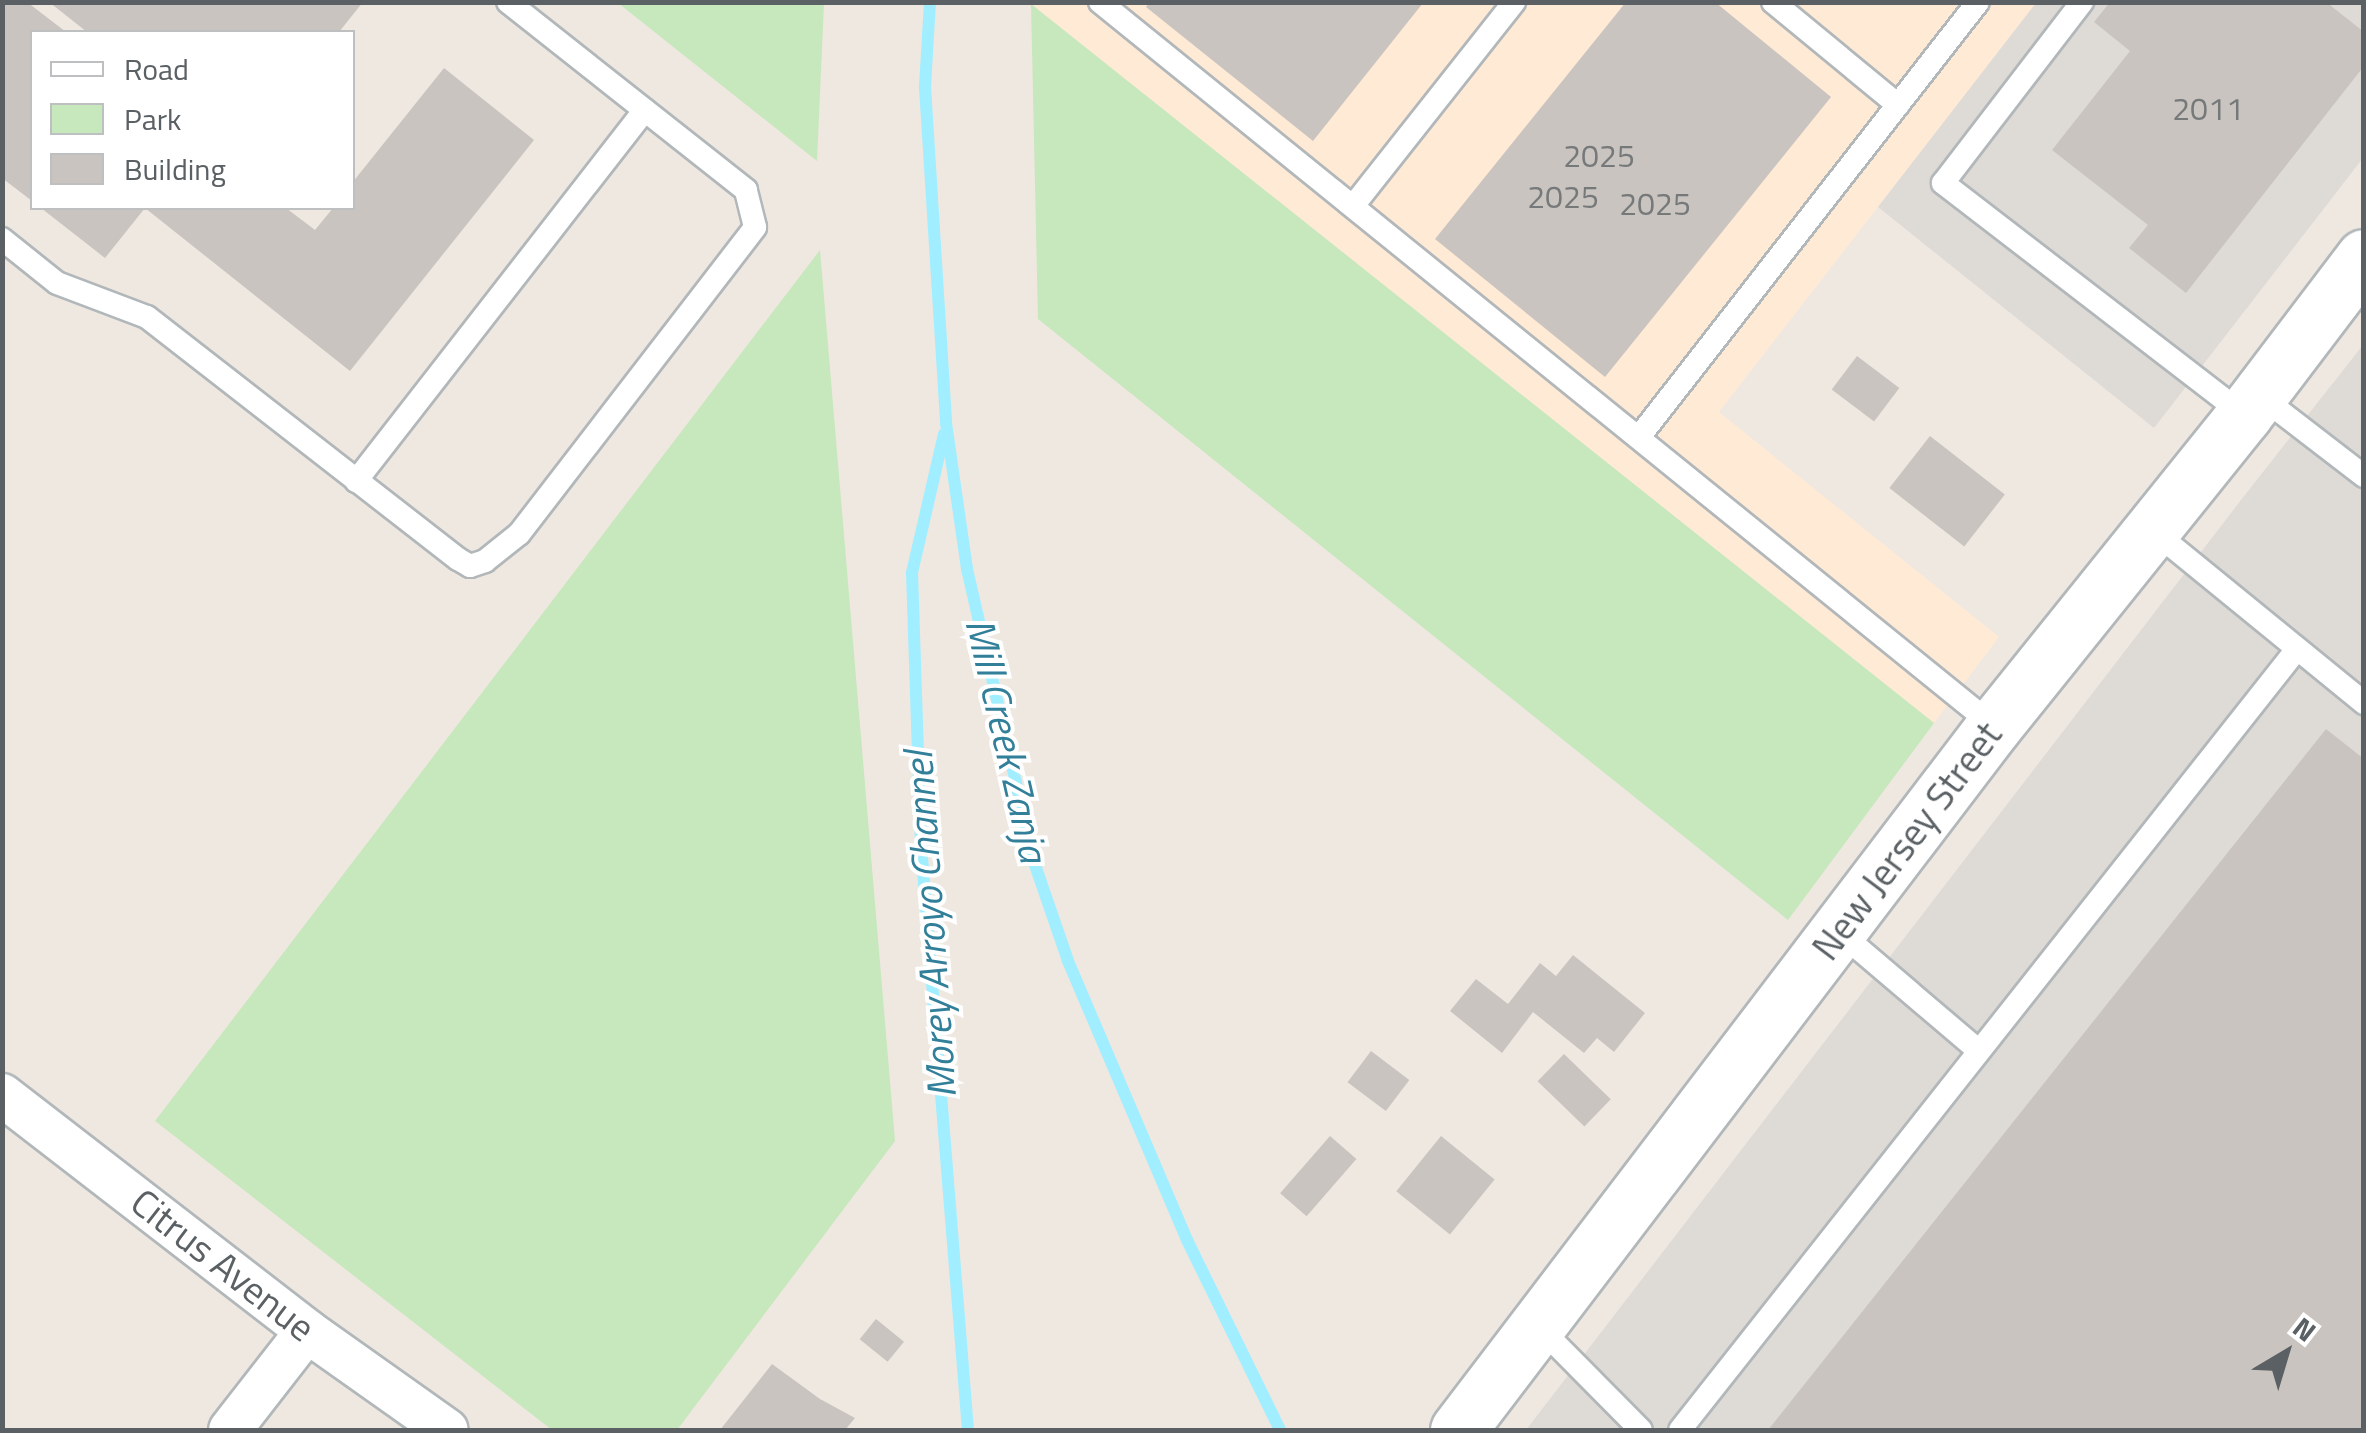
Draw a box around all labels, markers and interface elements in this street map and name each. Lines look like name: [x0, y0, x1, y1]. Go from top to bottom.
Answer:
legend: [30, 30, 355, 210]
text: Road: [124, 46, 189, 92]
house number: 2011: [2172, 89, 2244, 127]
text: Park: [124, 96, 181, 142]
house number: 2025: [1563, 136, 1635, 174]
text: Building: [124, 146, 226, 192]
house number: 2025: [1527, 177, 1599, 215]
house number: 2025: [1619, 184, 1691, 222]
water label: Mill Creek Zanja: [956, 613, 1058, 867]
street label: New Jersey Street: [1803, 713, 2011, 969]
water label: Morey Arroyo Channel: [894, 750, 966, 1100]
street label: Citrus Avenue: [122, 1179, 324, 1351]
north arrow: [2236, 1303, 2336, 1403]
text: N: [2284, 1306, 2326, 1352]

